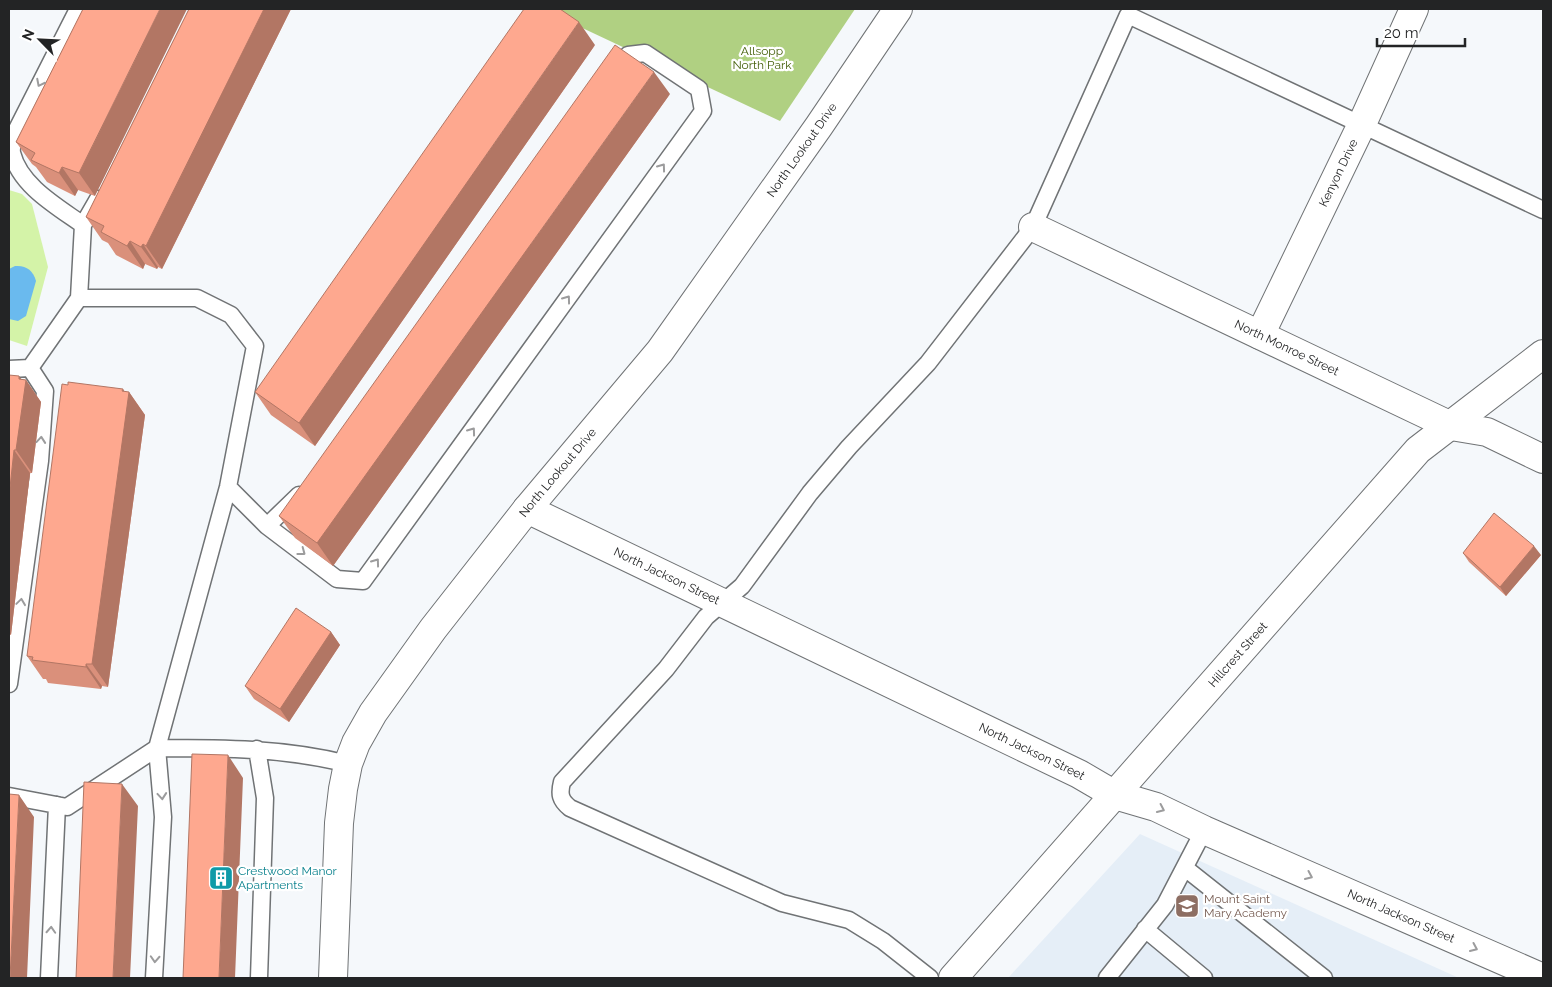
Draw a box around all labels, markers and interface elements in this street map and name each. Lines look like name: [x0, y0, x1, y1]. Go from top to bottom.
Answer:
north arrow: [15, 15, 65, 65]
scale bar: [1377, 15, 1464, 47]
text: 20 m: [1384, 24, 1419, 42]
text: N: [19, 27, 38, 43]
park label: Allsopp North Park: [732, 44, 792, 72]
one-way arrow: [36, 78, 46, 87]
street label: North Lookout Drive: [764, 100, 840, 200]
street label: Kenyon Drive: [1316, 137, 1361, 209]
one-way arrow: [656, 163, 665, 173]
one-way arrow: [561, 295, 570, 305]
street label: North Monroe Street: [1232, 317, 1341, 379]
street label: North Lookout Drive: [516, 425, 599, 520]
one-way arrow: [465, 427, 475, 436]
one-way arrow: [36, 436, 47, 444]
street label: North Jackson Street: [611, 545, 722, 607]
one-way arrow: [296, 546, 306, 555]
one-way arrow: [370, 558, 379, 568]
one-way arrow: [15, 597, 26, 605]
street label: Hillcrest Street: [1206, 619, 1270, 690]
street label: North Jackson Street: [977, 720, 1087, 783]
one-way arrow: [156, 793, 167, 801]
one-way arrow: [1156, 803, 1165, 814]
place label: Crestwood Manor Apartments: [238, 864, 338, 892]
building icon: Crestwood Manor Apartments: [208, 865, 234, 891]
one-way arrow: [1304, 870, 1313, 881]
street label: North Jackson Street: [1345, 886, 1457, 946]
place label: Mount Saint Mary Academy: [1204, 892, 1288, 920]
school or university icon: Mount Saint Mary Academy: [1174, 893, 1200, 919]
one-way arrow: [46, 925, 56, 933]
one-way arrow: [1469, 942, 1478, 953]
one-way arrow: [150, 955, 161, 963]

